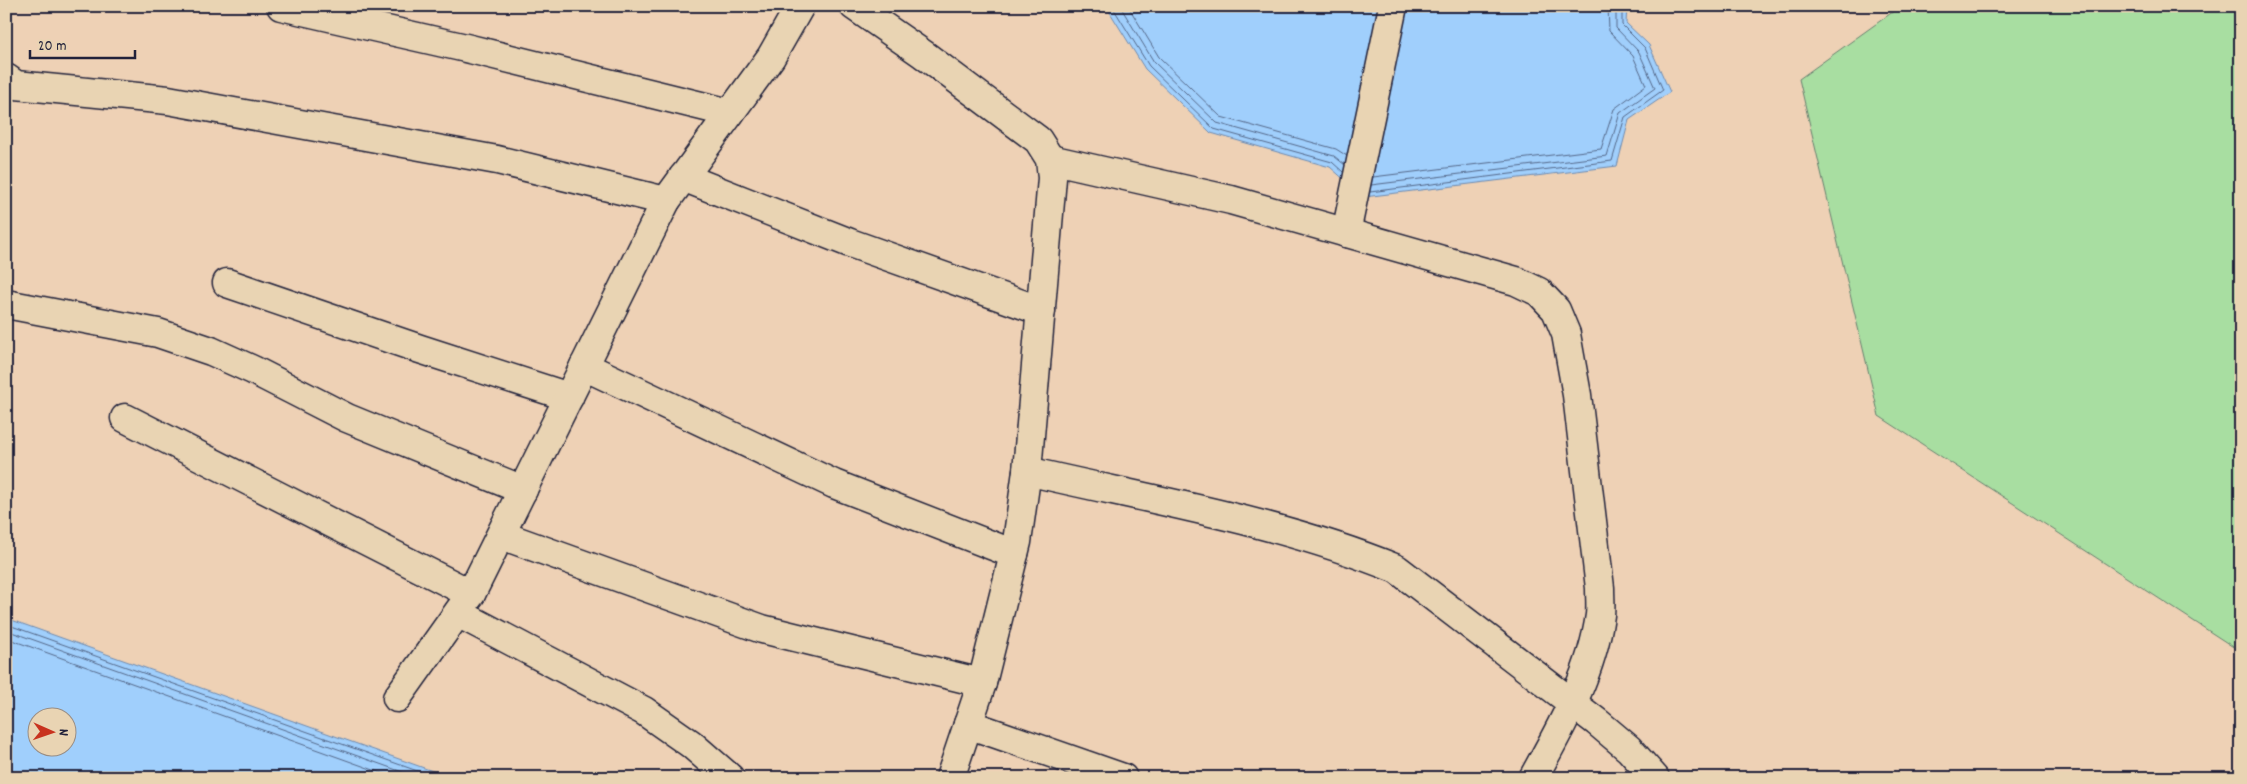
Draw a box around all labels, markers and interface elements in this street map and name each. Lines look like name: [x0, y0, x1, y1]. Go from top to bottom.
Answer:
scale bar: [30, 28, 135, 60]
text: 20 m: [38, 36, 66, 58]
north arrow: [28, 706, 78, 756]
text: N: [53, 729, 73, 736]

